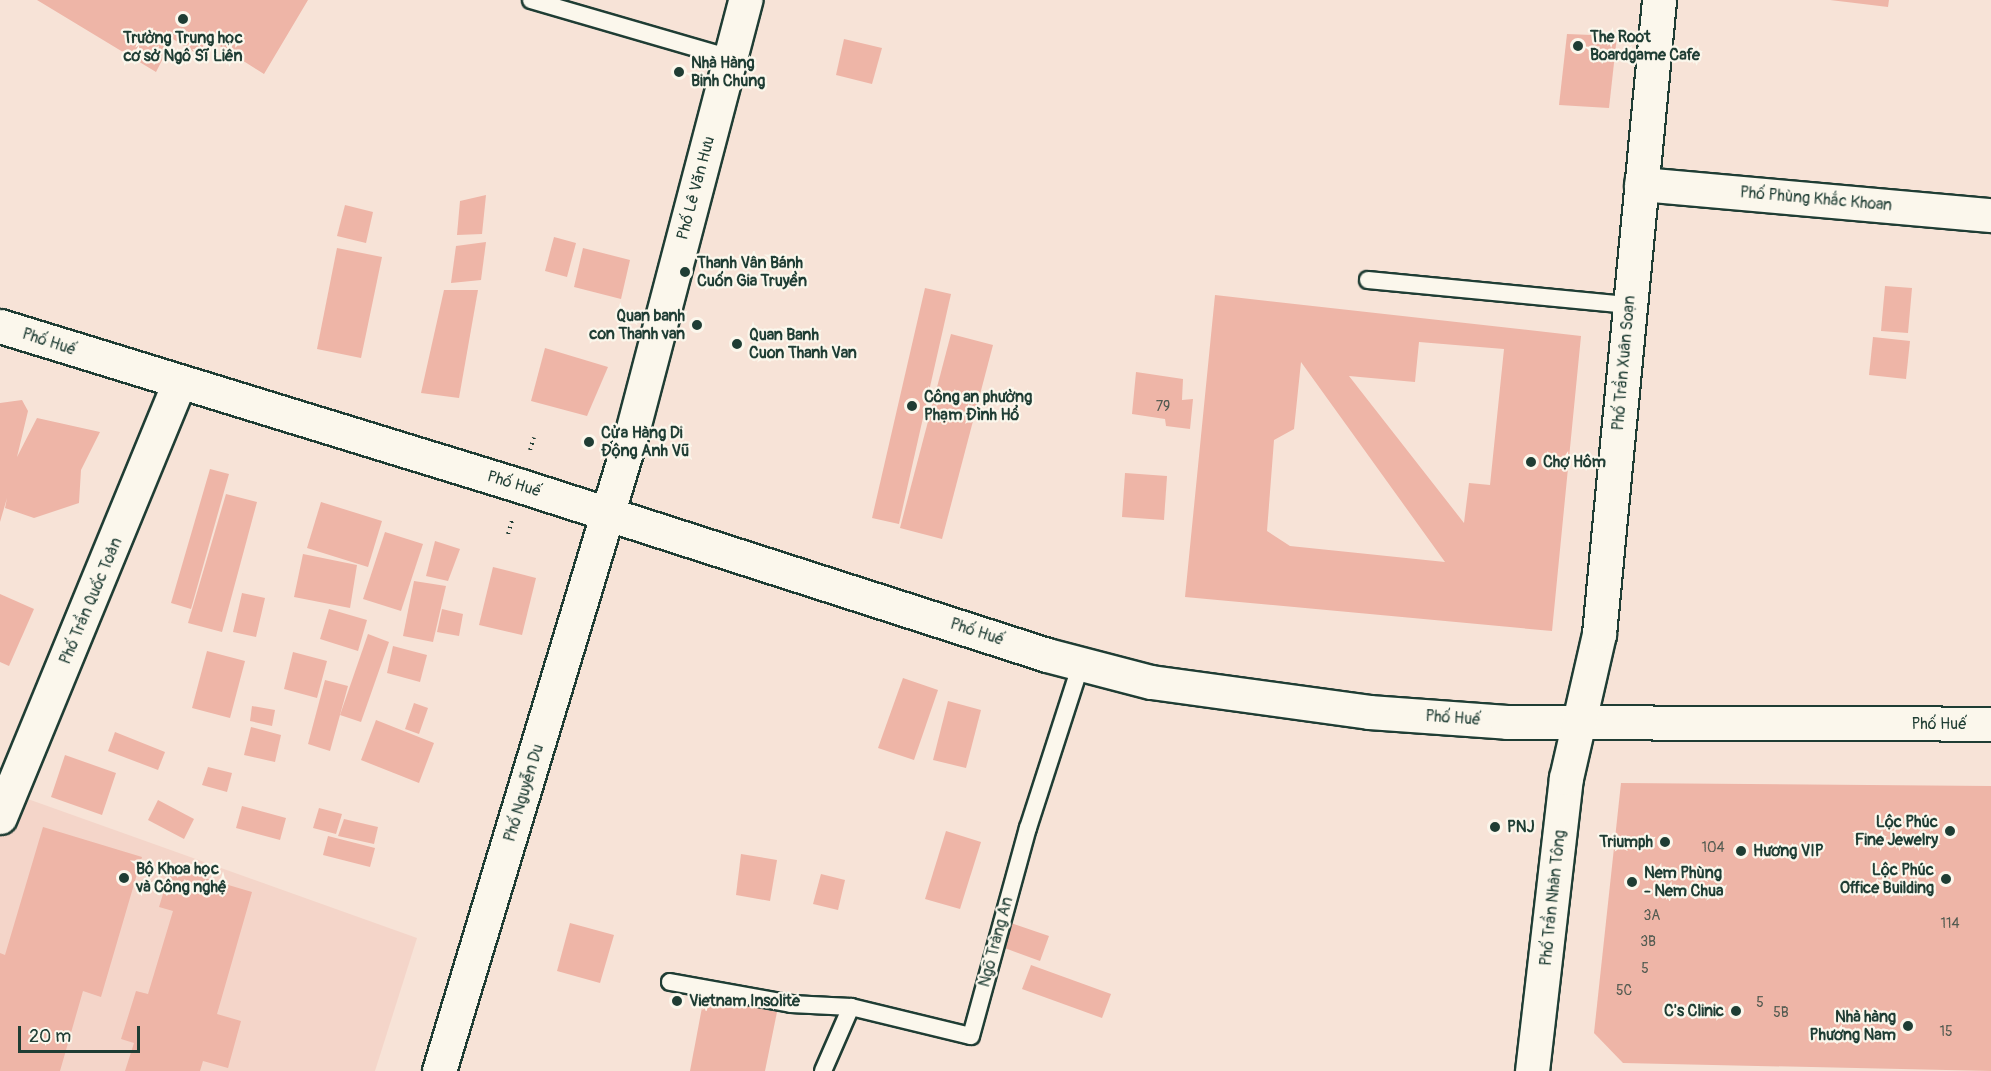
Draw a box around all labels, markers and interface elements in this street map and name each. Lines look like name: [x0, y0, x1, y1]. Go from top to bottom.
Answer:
marker: Trường Trung học cơ sở Ngô Sĩ Liên: [176, 12, 190, 26]
place label: The Root Boardgame Cafe: [1590, 27, 1700, 65]
place label: Trường Trung học cơ sở Ngô Sĩ Liên: [123, 28, 243, 66]
marker: The Root Boardgame Cafe: [1571, 39, 1585, 53]
place label: Nhà Hàng Binh Chung: [691, 53, 765, 91]
marker: Nhà Hàng Binh Chung: [672, 65, 686, 79]
street label: Phố Lê Văn Hưu: [673, 134, 719, 242]
street label: Phố Phùng Khắc Khoan: [1739, 183, 1893, 215]
place label: Thanh Vân Bánh Cuốn Gia Truyền: [697, 253, 807, 291]
marker: Thanh Vân Bánh Cuốn Gia Truyền: [678, 265, 692, 279]
street label: Phố Trần Xuân Soạn: [1609, 295, 1639, 431]
place label: Quan banh con Thanh van: [589, 306, 685, 344]
marker: Quan banh con Thanh van: [690, 318, 704, 332]
street label: Phố Huế: [20, 324, 78, 360]
place label: Quan Banh Cuon Thanh Van: [749, 325, 857, 363]
marker: Quan Banh Cuon Thanh Van: [730, 337, 744, 351]
place label: Công an phường Phạm Đình Hổ: [924, 387, 1032, 425]
marker: Công an phường Phạm Đình Hổ: [905, 399, 919, 413]
house number: 79: [1156, 399, 1170, 415]
place label: Cửa Hàng Di Động Anh Vũ: [601, 423, 689, 461]
marker: Cửa Hàng Di Động Anh Vũ: [582, 435, 596, 449]
place label: Chợ Hôm: [1543, 452, 1606, 472]
marker: Chợ Hôm: [1524, 455, 1538, 469]
street label: Phố Huế: [485, 467, 543, 501]
street label: Phố Trần Quốc Toản: [56, 535, 126, 667]
street label: Phố Huế: [948, 614, 1006, 650]
street label: Phố Huế: [1425, 706, 1481, 730]
street label: Phố Huế: [1911, 714, 1967, 734]
street label: Phố Nguyễn Du: [500, 742, 548, 844]
place label: Lộc Phúc Fine Jewelry: [1855, 812, 1938, 850]
place label: PNJ: [1507, 817, 1534, 837]
marker: PNJ: [1488, 820, 1502, 834]
marker: Lộc Phúc Fine Jewelry: [1943, 824, 1957, 838]
street label: Phố Trần Nhân Tông: [1536, 829, 1570, 967]
place label: Triumph: [1599, 832, 1653, 852]
marker: Triumph: [1658, 835, 1672, 849]
house number: 104: [1701, 840, 1725, 856]
place label: Hương VIP: [1753, 841, 1824, 861]
marker: Hương VIP: [1734, 844, 1748, 858]
place label: Bộ Khoa học và Công nghệ: [136, 859, 226, 897]
place label: Lộc Phúc Office Building: [1840, 860, 1934, 898]
place label: Nem Phùng - Nem Chua: [1644, 863, 1723, 901]
marker: Bộ Khoa học và Công nghệ: [117, 871, 131, 885]
marker: Lộc Phúc Office Building: [1939, 872, 1953, 886]
marker: Nem Phùng - Nem Chua: [1625, 875, 1639, 889]
street label: Ngõ Tràng An: [975, 895, 1017, 989]
house number: 3A: [1644, 908, 1660, 924]
house number: 114: [1940, 916, 1960, 932]
house number: 3B: [1640, 934, 1656, 950]
house number: 5: [1641, 961, 1649, 977]
house number: 5C: [1616, 983, 1632, 999]
place label: Vietnam Insolite: [689, 991, 800, 1011]
marker: Vietnam Insolite: [670, 994, 684, 1008]
house number: 5: [1756, 995, 1764, 1011]
place label: C's Clinic: [1664, 1001, 1724, 1021]
marker: C's Clinic: [1729, 1004, 1743, 1018]
house number: 5B: [1773, 1005, 1789, 1021]
place label: Nhà hàng Phương Nam: [1810, 1007, 1896, 1045]
scale bar: [21, 1014, 142, 1052]
marker: Nhà hàng Phương Nam: [1901, 1019, 1915, 1033]
house number: 15: [1939, 1024, 1953, 1040]
text: 20 m: [29, 1025, 71, 1048]

